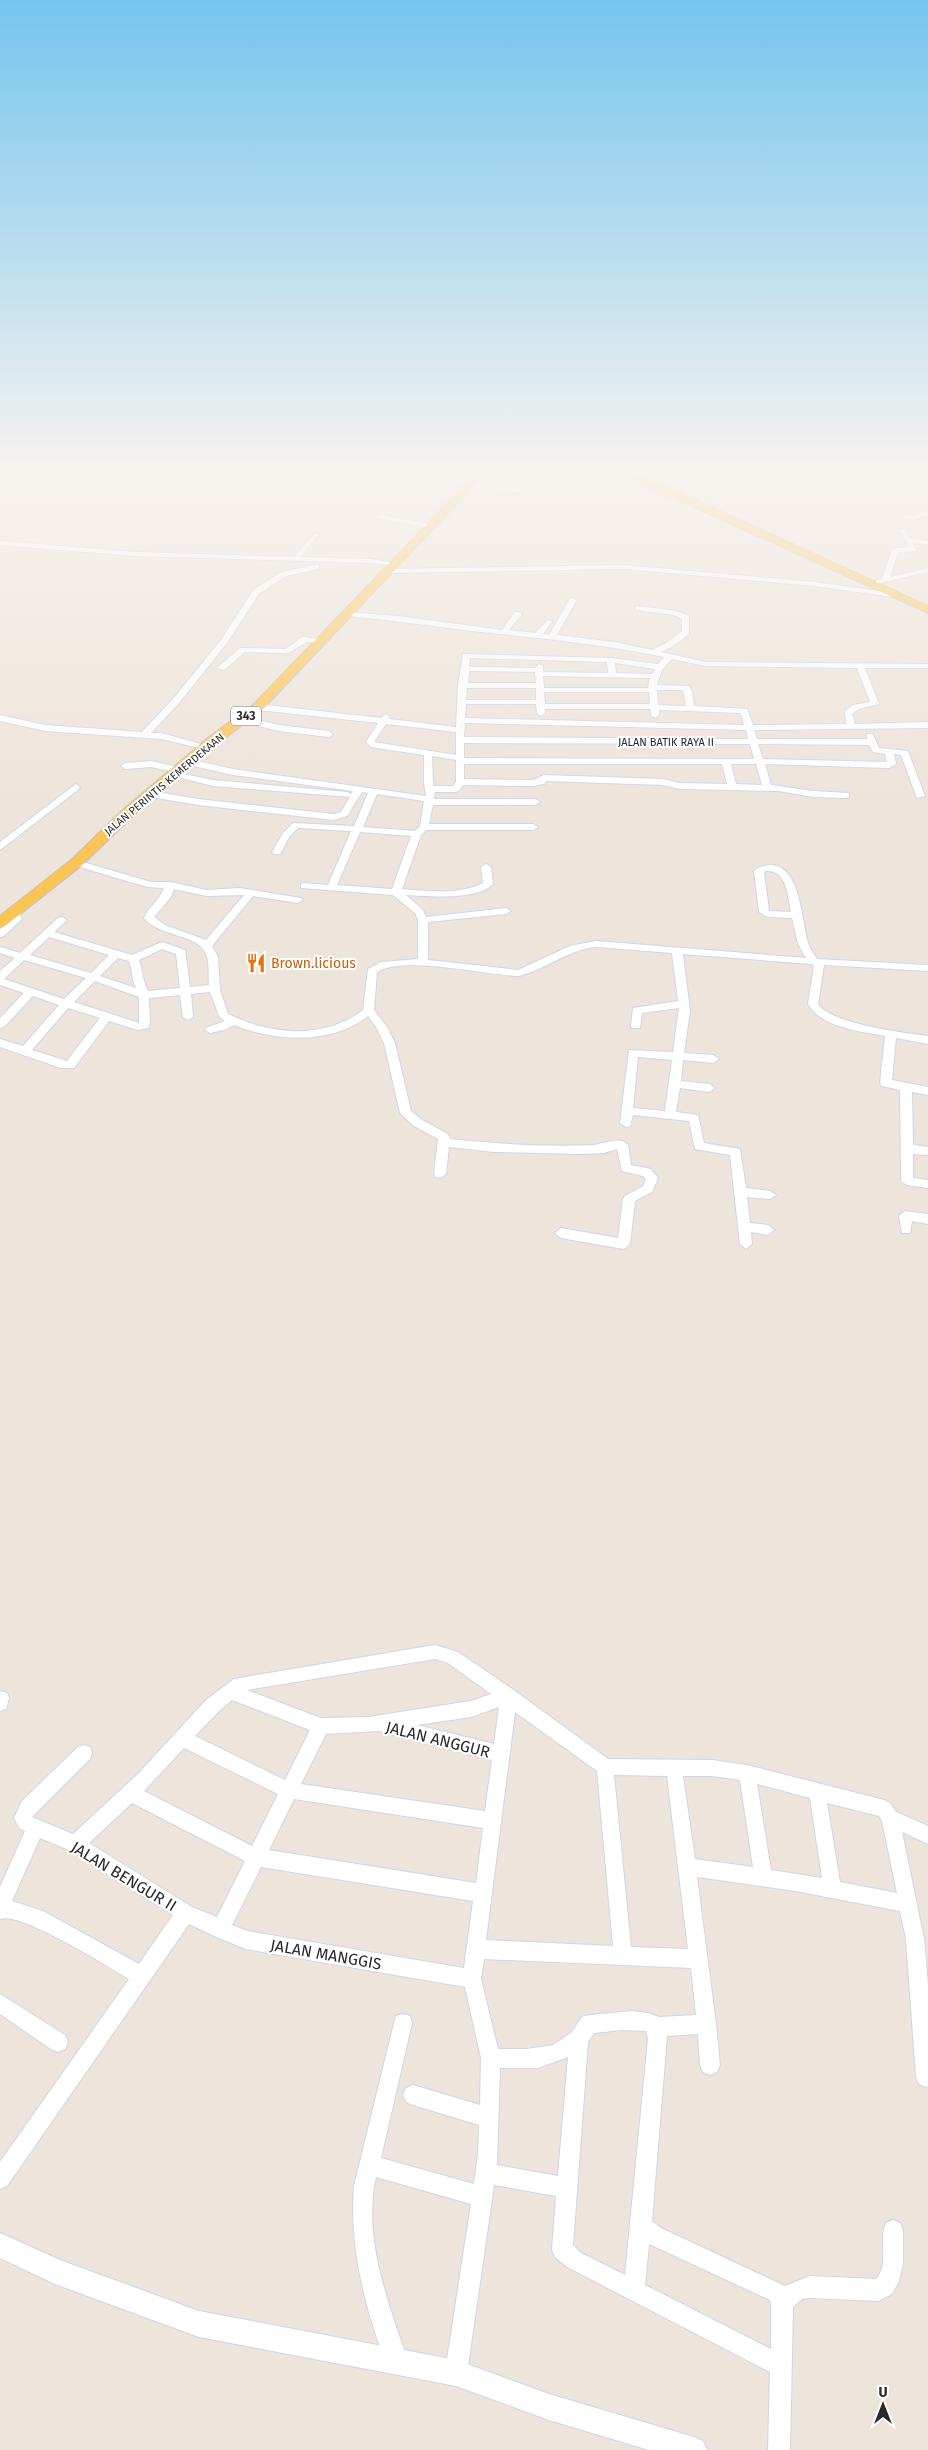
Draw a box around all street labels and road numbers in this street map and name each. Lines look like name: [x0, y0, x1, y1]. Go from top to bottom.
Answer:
road number: 343: [231, 706, 261, 726]
street label: JALAN PERINTIS KEMERDEKAAN: [102, 730, 227, 838]
street label: JALAN BATIK RAYA II: [618, 736, 714, 749]
street label: JALAN ANGGUR: [384, 1717, 492, 1762]
street label: JALAN BENGUR II: [68, 1837, 180, 1915]
street label: JALAN MANGGIS: [269, 1935, 383, 1974]

